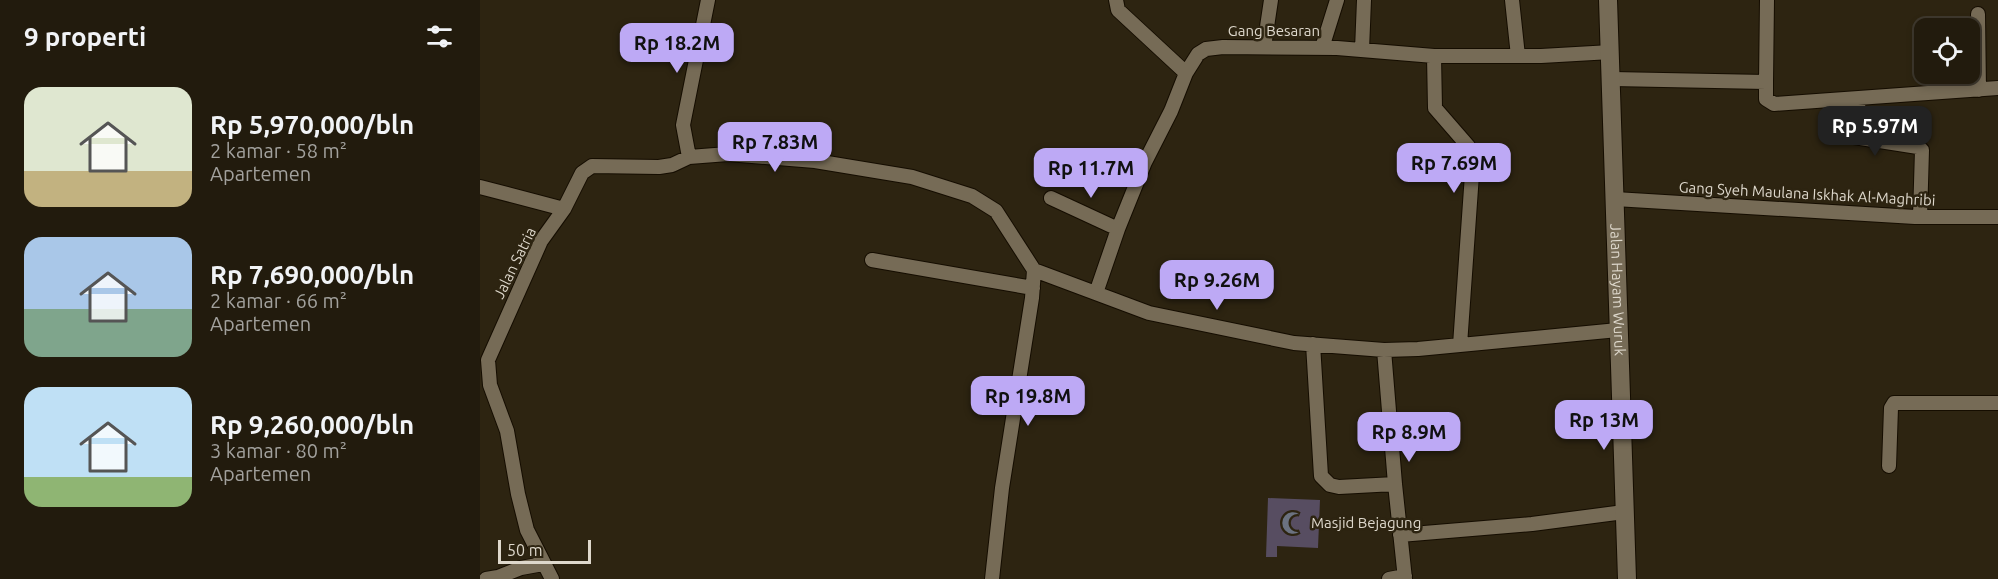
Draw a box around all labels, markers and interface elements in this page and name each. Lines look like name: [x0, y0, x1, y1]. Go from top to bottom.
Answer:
map controls: [1914, 18, 1980, 84]
button: locate: [1914, 18, 1980, 84]
icon: filters: [423, 20, 456, 53]
text: 9 properti: [24, 22, 146, 51]
street label: Gang Besaran: [1228, 22, 1320, 39]
pin: Rp 18.2M: [615, 23, 739, 74]
text: Rp 18.2M: [634, 31, 720, 54]
pin: Rp 5.97M: [1813, 106, 1937, 157]
text: Rp 5,970,000/bln: [210, 110, 414, 139]
icon: home: [72, 111, 144, 183]
text: Rp 5.97M: [1832, 114, 1918, 137]
pin: Rp 7.83M: [713, 122, 837, 173]
text: Rp 7.83M: [732, 130, 818, 153]
text: 2 kamar · 58 m²: [210, 139, 347, 162]
pin: Rp 7.69M: [1392, 143, 1516, 194]
pin: Rp 11.7M: [1029, 148, 1153, 199]
text: Rp 7.69M: [1411, 151, 1497, 174]
text: Rp 11.7M: [1048, 156, 1134, 179]
text: Apartemen: [210, 162, 311, 185]
street label: Gang Syeh Maulana Iskhak Al-Maghribi: [1678, 178, 1936, 209]
street label: Jalan Hayam Wuruk: [1607, 223, 1629, 357]
street label: Jalan Satria: [490, 224, 539, 301]
text: Rp 7,690,000/bln: [210, 260, 414, 289]
pin: Rp 9.26M: [1155, 260, 1279, 311]
icon: home: [72, 261, 144, 333]
text: Rp 9.26M: [1174, 268, 1260, 291]
text: 2 kamar · 66 m²: [210, 289, 347, 312]
text: Apartemen: [210, 312, 311, 335]
pin: Rp 19.8M: [966, 376, 1090, 427]
text: Rp 19.8M: [985, 384, 1071, 407]
pin: Rp 13M: [1555, 400, 1653, 451]
text: Rp 13M: [1569, 408, 1639, 431]
text: Rp 9,260,000/bln: [210, 410, 414, 439]
icon: home: [72, 411, 144, 483]
pin: Rp 8.9M: [1354, 412, 1464, 463]
text: Rp 8.9M: [1371, 420, 1447, 443]
text: 3 kamar · 80 m²: [210, 439, 347, 462]
text: Apartemen: [210, 462, 311, 485]
mosque icon: Masjid Bejagung: [1280, 510, 1306, 536]
place label: Masjid Bejagung: [1311, 514, 1421, 531]
scale bar: [498, 537, 591, 564]
text: 50 m: [507, 541, 543, 559]

